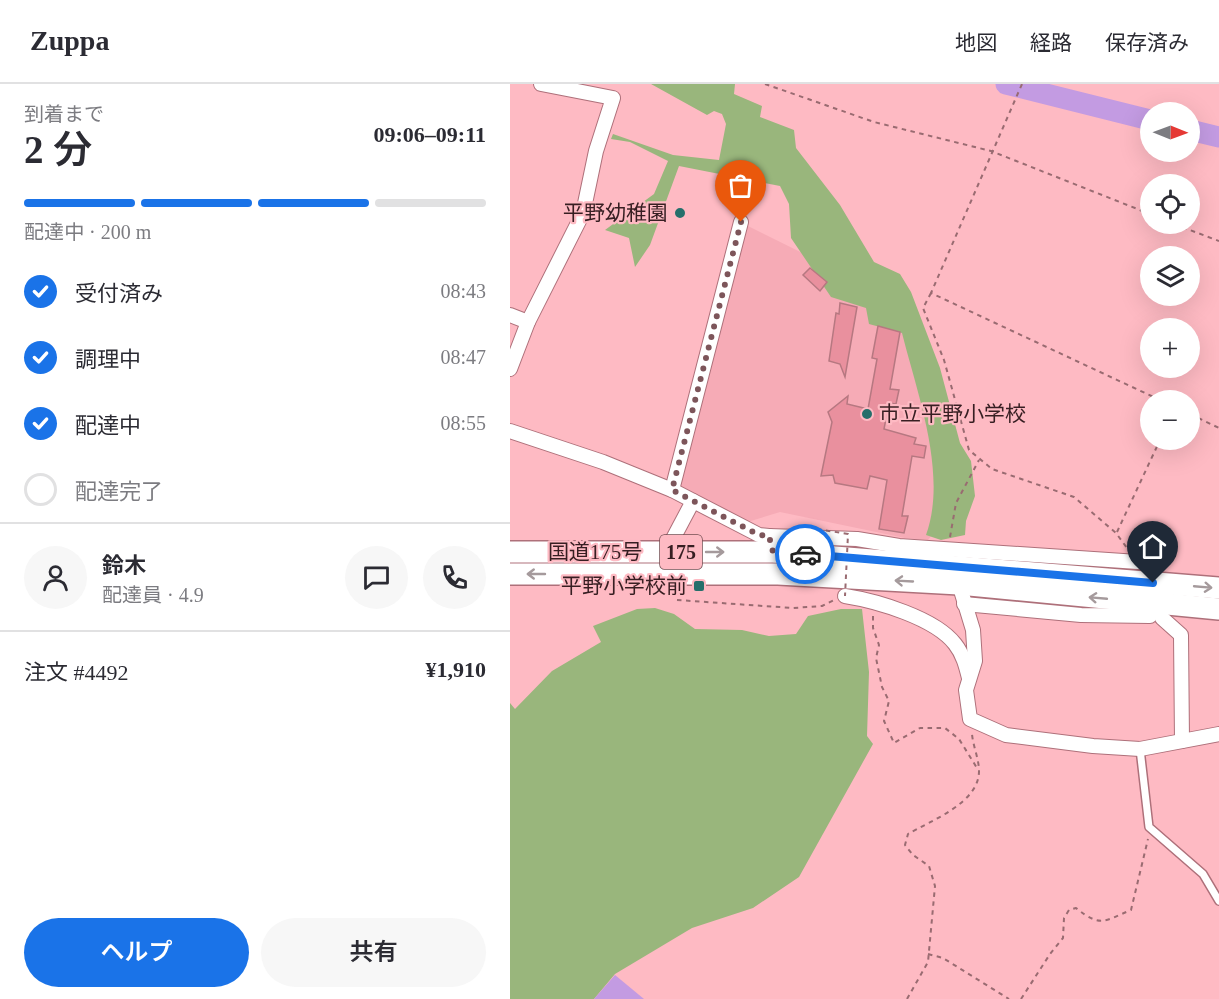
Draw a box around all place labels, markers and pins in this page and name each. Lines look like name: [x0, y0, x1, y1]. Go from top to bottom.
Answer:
pin: [715, 160, 766, 222]
place label: 平野幼稚園: [563, 201, 668, 225]
marker: 平野幼稚園: [673, 206, 687, 220]
place label: 市立平野小学校: [879, 402, 1026, 426]
marker: 市立平野小学校: [860, 407, 874, 421]
pin: [1127, 521, 1178, 583]
place label: 平野小学校前: [561, 574, 687, 598]
marker: 平野小学校前: [692, 579, 706, 593]

